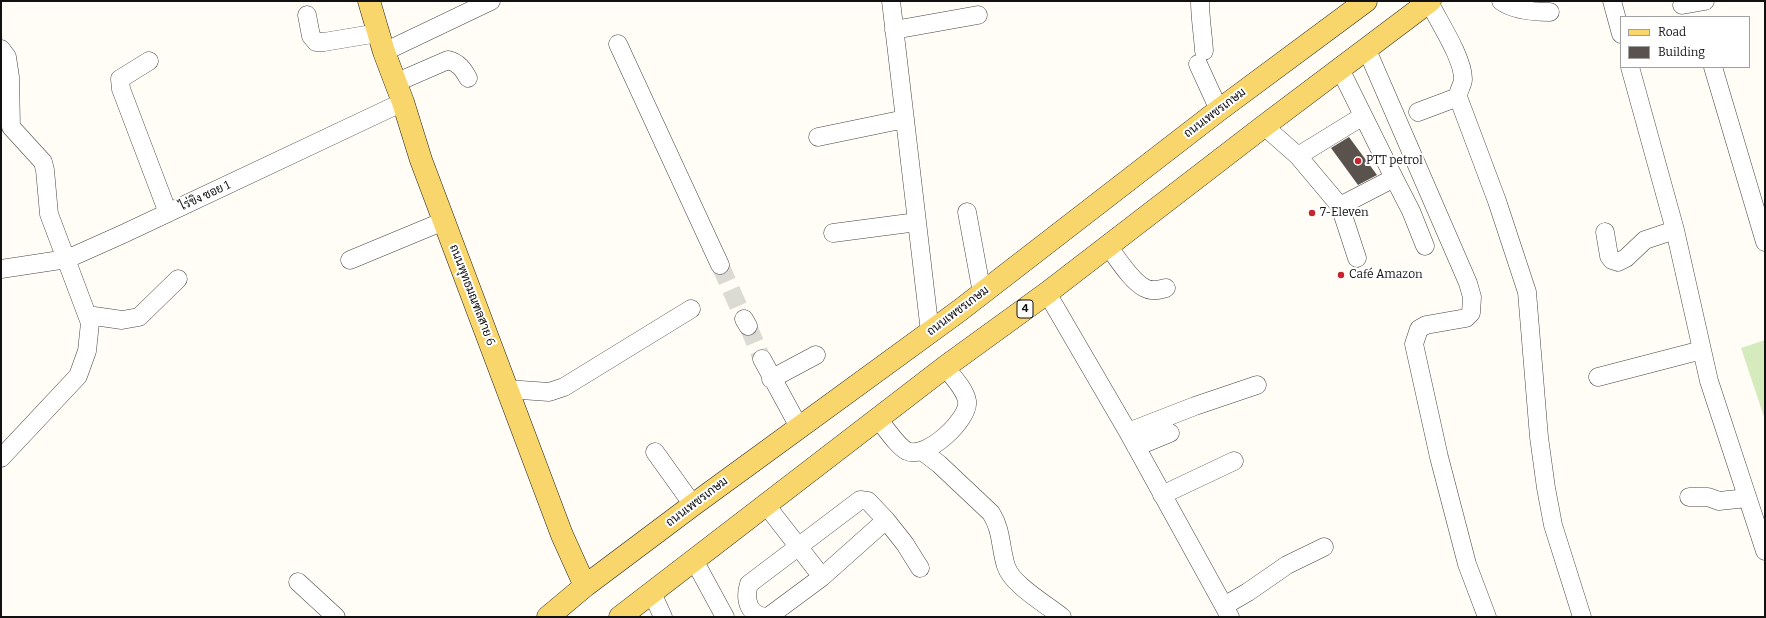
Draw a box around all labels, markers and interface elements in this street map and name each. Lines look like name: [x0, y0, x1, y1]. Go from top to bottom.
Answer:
legend: [1620, 16, 1750, 68]
text: Road: [1658, 25, 1686, 39]
text: Building: [1658, 45, 1705, 59]
street label: ถนนเพชรเกษม: [1181, 85, 1249, 141]
place label: PTT petrol: [1366, 154, 1423, 168]
marker: PTT petrol: [1353, 156, 1363, 166]
street label: ไร่ขิง ซอย 1: [177, 178, 233, 214]
place label: 7-Eleven: [1320, 206, 1369, 220]
marker: 7-Eleven: [1307, 208, 1317, 218]
street label: ถนนพุทธมณฑลสาย 6: [446, 242, 498, 348]
place label: Café Amazon: [1349, 268, 1423, 282]
marker: Café Amazon: [1336, 270, 1346, 280]
street label: ถนนเพชรเกษม: [924, 283, 992, 339]
road number: 4: [1017, 300, 1033, 318]
street label: ถนนเพชรเกษม: [663, 474, 731, 530]

